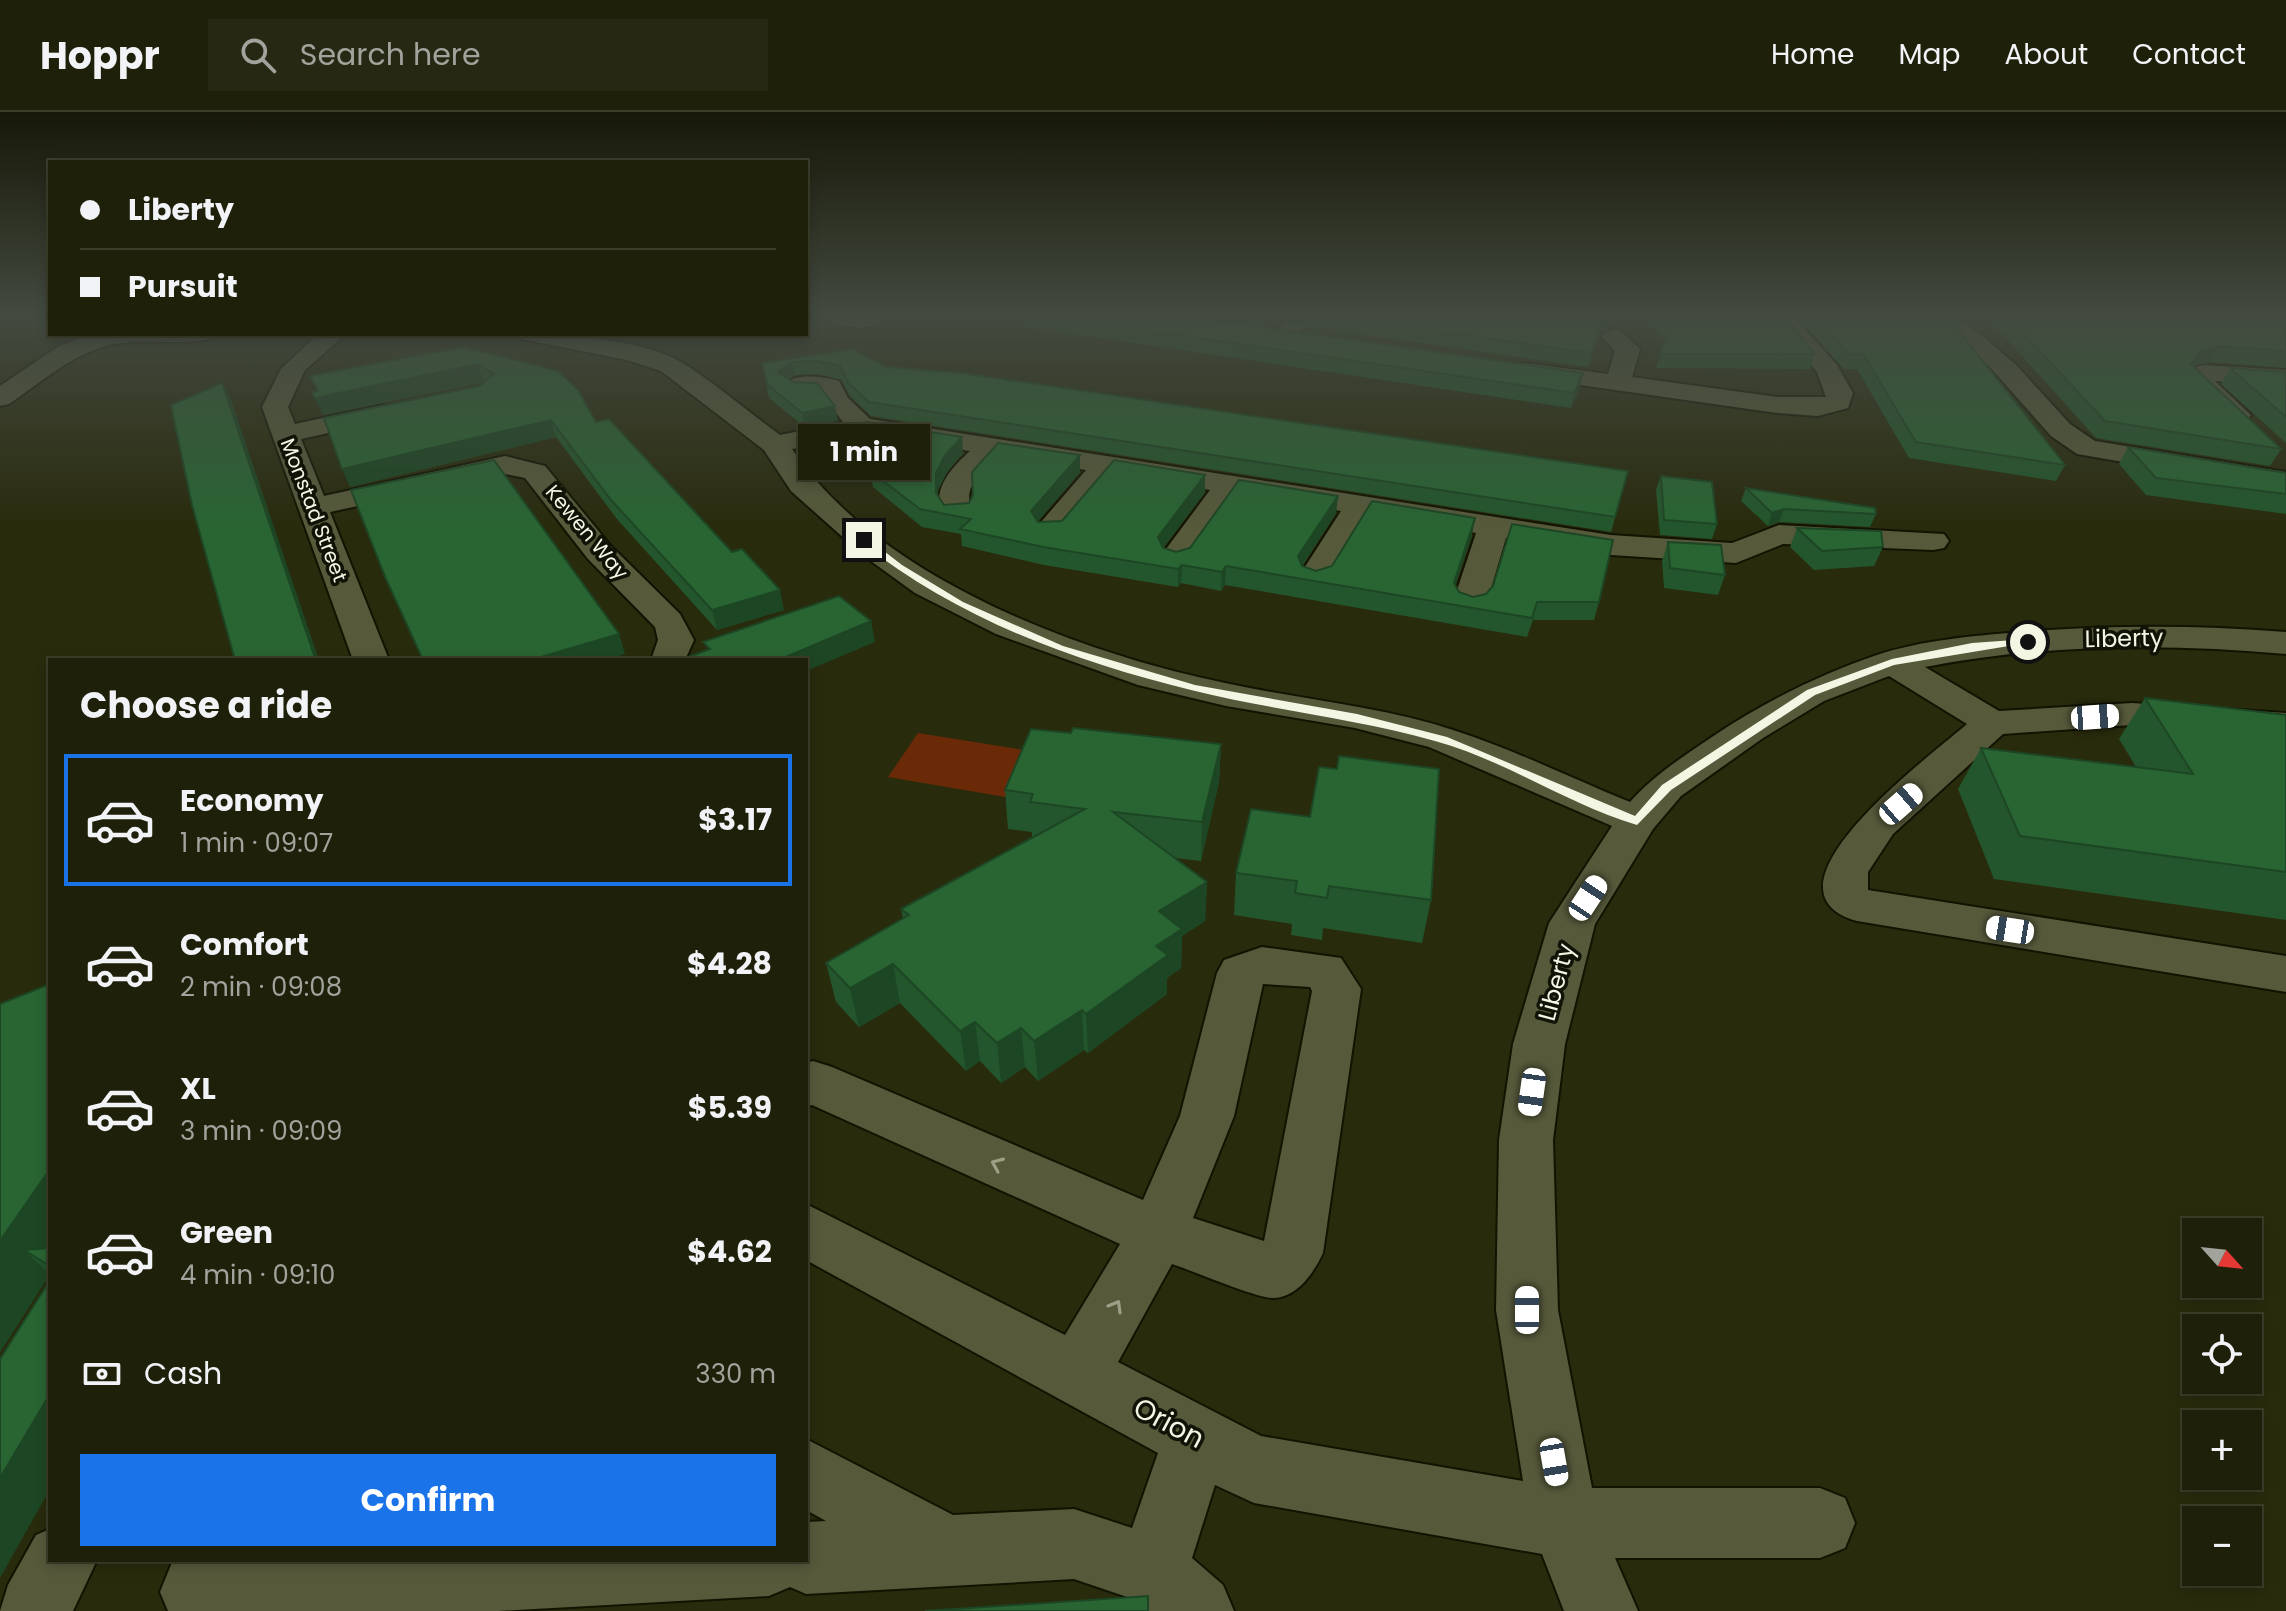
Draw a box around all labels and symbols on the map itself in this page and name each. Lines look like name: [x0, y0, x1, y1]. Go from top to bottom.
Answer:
callout: 1 min: [798, 424, 930, 480]
street label: Monstad Street: [274, 434, 354, 586]
street label: Kewen Way: [539, 479, 635, 585]
route end: [846, 522, 882, 558]
street label: Liberty: [2084, 621, 2164, 655]
route start: [2010, 624, 2046, 660]
car: [2070, 703, 2120, 731]
car: [1875, 779, 1927, 829]
car: [1565, 871, 1611, 925]
car: [1984, 914, 2036, 946]
street label: Liberty: [1530, 939, 1582, 1024]
car: [1517, 1067, 1547, 1117]
one-way arrow: [991, 1158, 1005, 1174]
north arrow: [2182, 1218, 2262, 1298]
car: [1515, 1286, 1539, 1334]
one-way arrow: [1106, 1301, 1122, 1315]
street label: Orion: [1127, 1388, 1211, 1458]
car: [1538, 1436, 1570, 1488]

